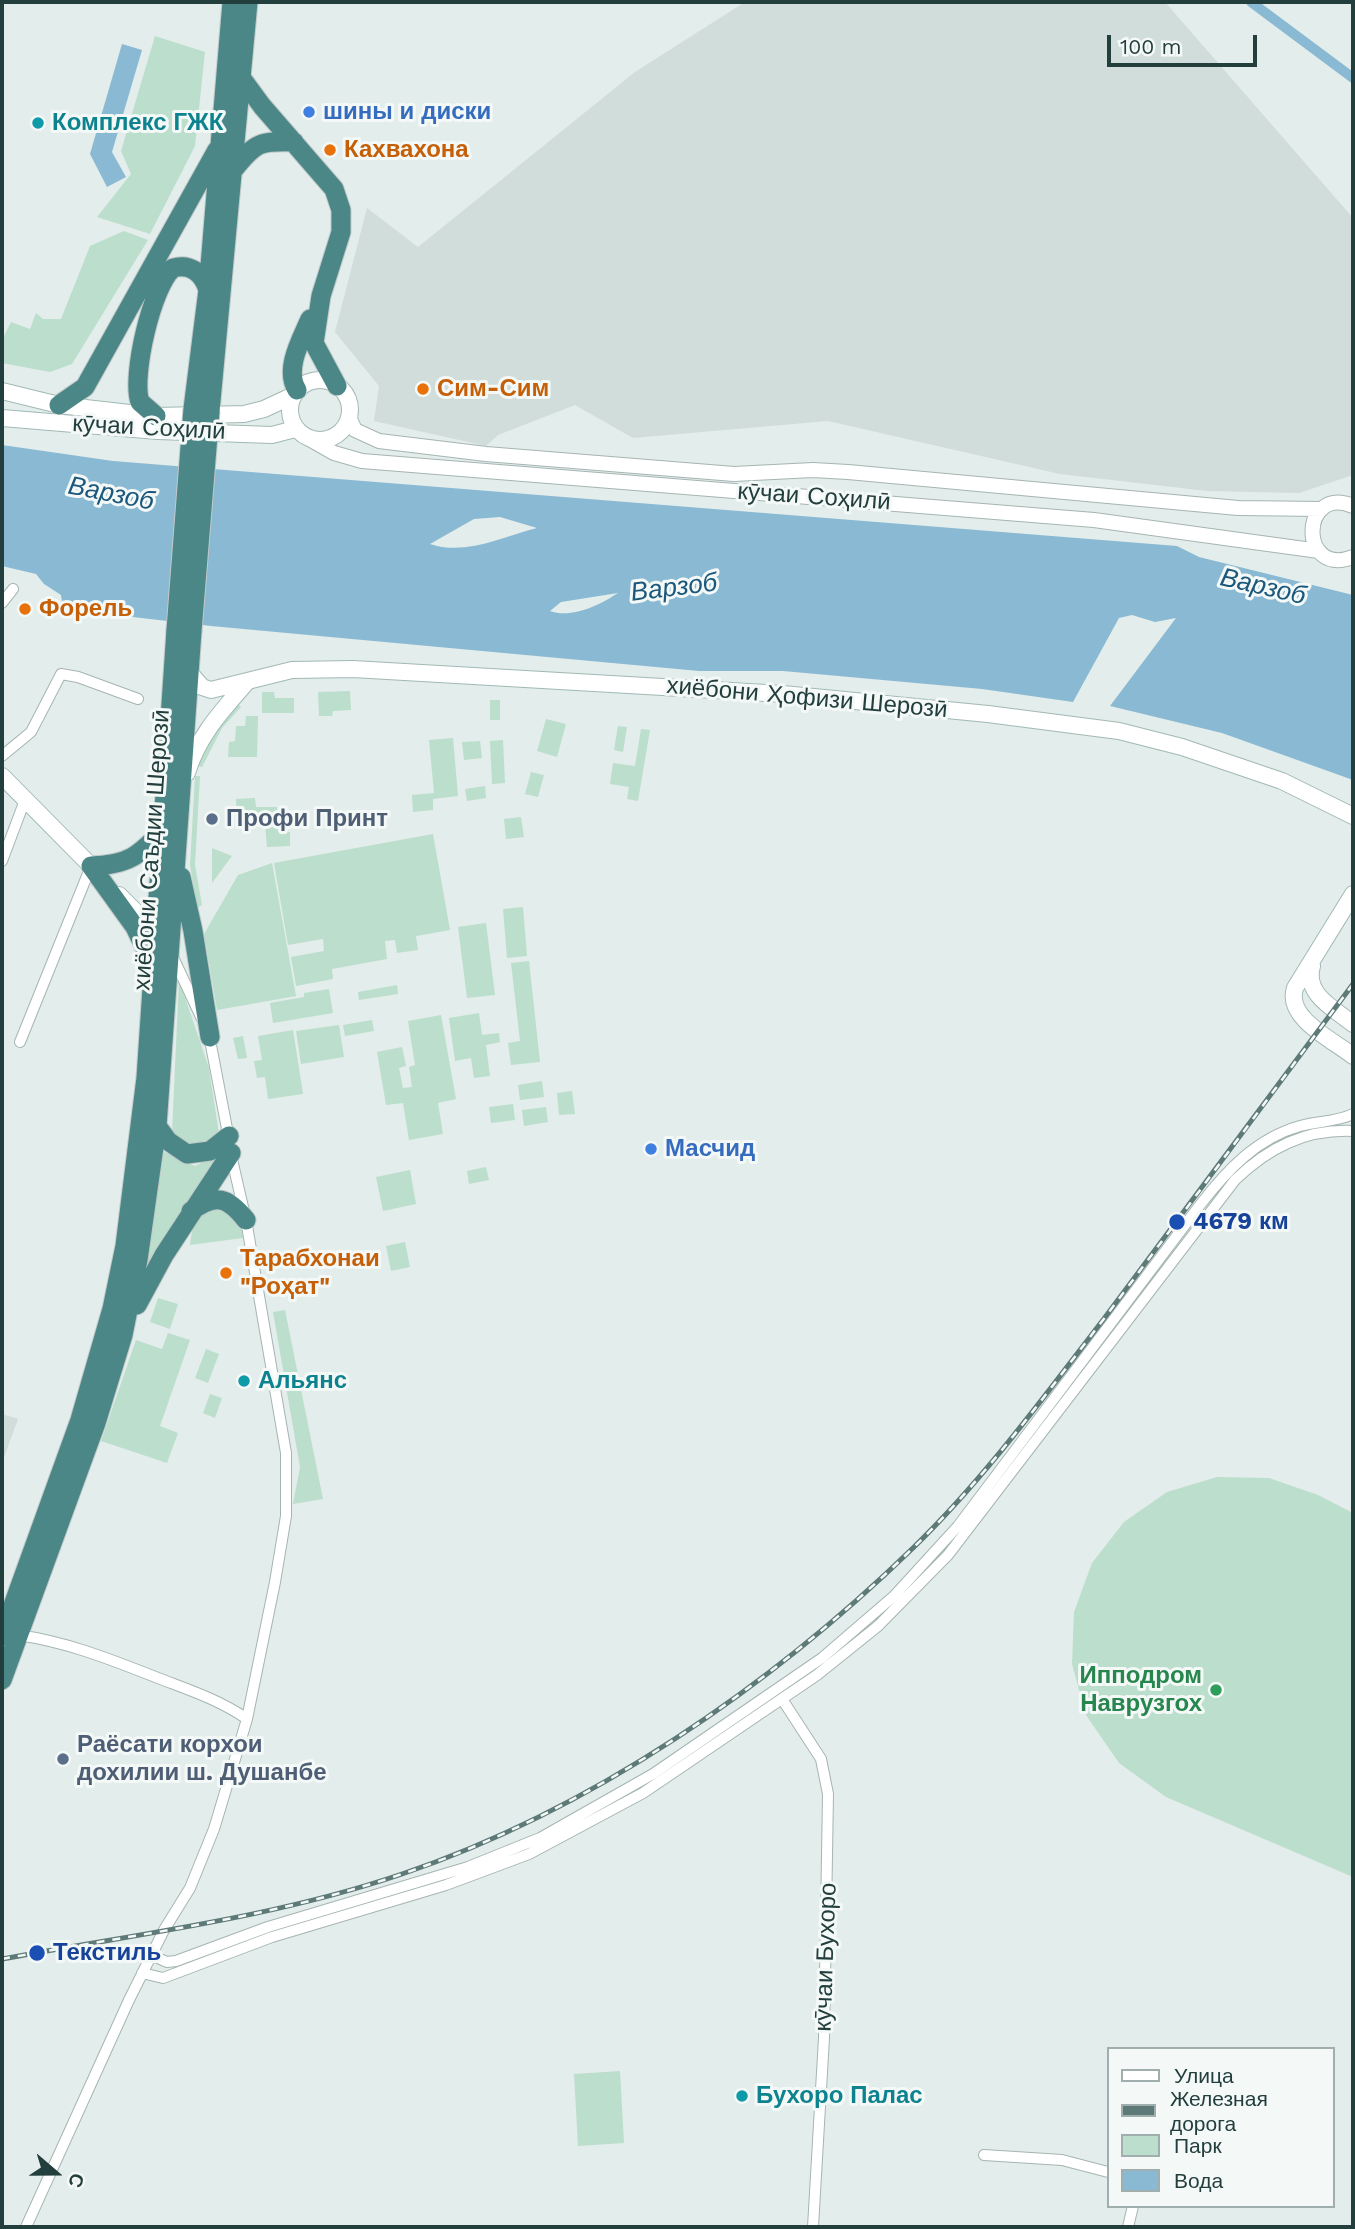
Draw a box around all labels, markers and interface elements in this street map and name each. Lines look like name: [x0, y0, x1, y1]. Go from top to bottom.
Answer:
scale bar: [1110, 21, 1260, 65]
text: 100 m: [1120, 34, 1182, 59]
place label: шины и диски: [323, 98, 491, 126]
marker: шины и диски: [301, 104, 317, 120]
place label: Комплекс ГЖК: [52, 109, 223, 137]
marker: Комплекс ГЖК: [30, 115, 46, 131]
place label: Кахвахона: [344, 136, 469, 164]
marker: Кахвахона: [322, 142, 338, 158]
place label: Сим-Сим: [437, 375, 549, 403]
marker: Сим-Сим: [415, 381, 431, 397]
street label: кӯчаи Соҳилӣ: [72, 410, 226, 446]
water label: Варзоб: [65, 470, 157, 518]
street label: кӯчаи Соҳилӣ: [736, 477, 892, 517]
water label: Варзоб: [1217, 562, 1309, 612]
water label: Варзоб: [629, 567, 719, 609]
place label: Форель: [39, 595, 132, 623]
marker: Форель: [17, 601, 33, 617]
street label: хиёбони Ҳофизи Шерозӣ: [665, 671, 949, 725]
street label: хиёбони Саъдии Шерозӣ: [128, 708, 176, 992]
place label: Профи Принт: [226, 805, 388, 833]
marker: Профи Принт: [204, 811, 220, 827]
place label: Масчид: [665, 1135, 755, 1163]
marker: Масчид: [643, 1141, 659, 1157]
place label: 4679 км: [1193, 1208, 1289, 1236]
marker: 4679 км: [1167, 1212, 1187, 1232]
place label: Тарабхонаи "Роҳат": [240, 1245, 380, 1301]
marker: Тарабхонаи "Роҳат": [218, 1265, 234, 1281]
place label: Альянс: [258, 1367, 347, 1395]
marker: Альянс: [236, 1373, 252, 1389]
place label: Ипподром Наврузгох: [1079, 1662, 1202, 1718]
marker: Ипподром Наврузгох: [1208, 1682, 1224, 1698]
place label: Раёсати корхои дохилии ш. Душанбе: [77, 1731, 327, 1787]
marker: Раёсати корхои дохилии ш. Душанбе: [55, 1751, 71, 1767]
street label: кӯчаи Бухоро: [809, 1882, 843, 2032]
place label: Текстиль: [53, 1939, 161, 1967]
marker: Текстиль: [27, 1943, 47, 1963]
legend: [1106, 2047, 1334, 2208]
text: Улица: [1174, 2063, 1234, 2088]
place label: Бухоро Палас: [756, 2082, 923, 2110]
text: Железная дорога: [1170, 2086, 1268, 2136]
marker: Бухоро Палас: [734, 2088, 750, 2104]
text: Парк: [1174, 2133, 1222, 2158]
north arrow: [21, 2138, 91, 2208]
text: Вода: [1174, 2168, 1223, 2193]
text: С: [63, 2170, 89, 2191]

